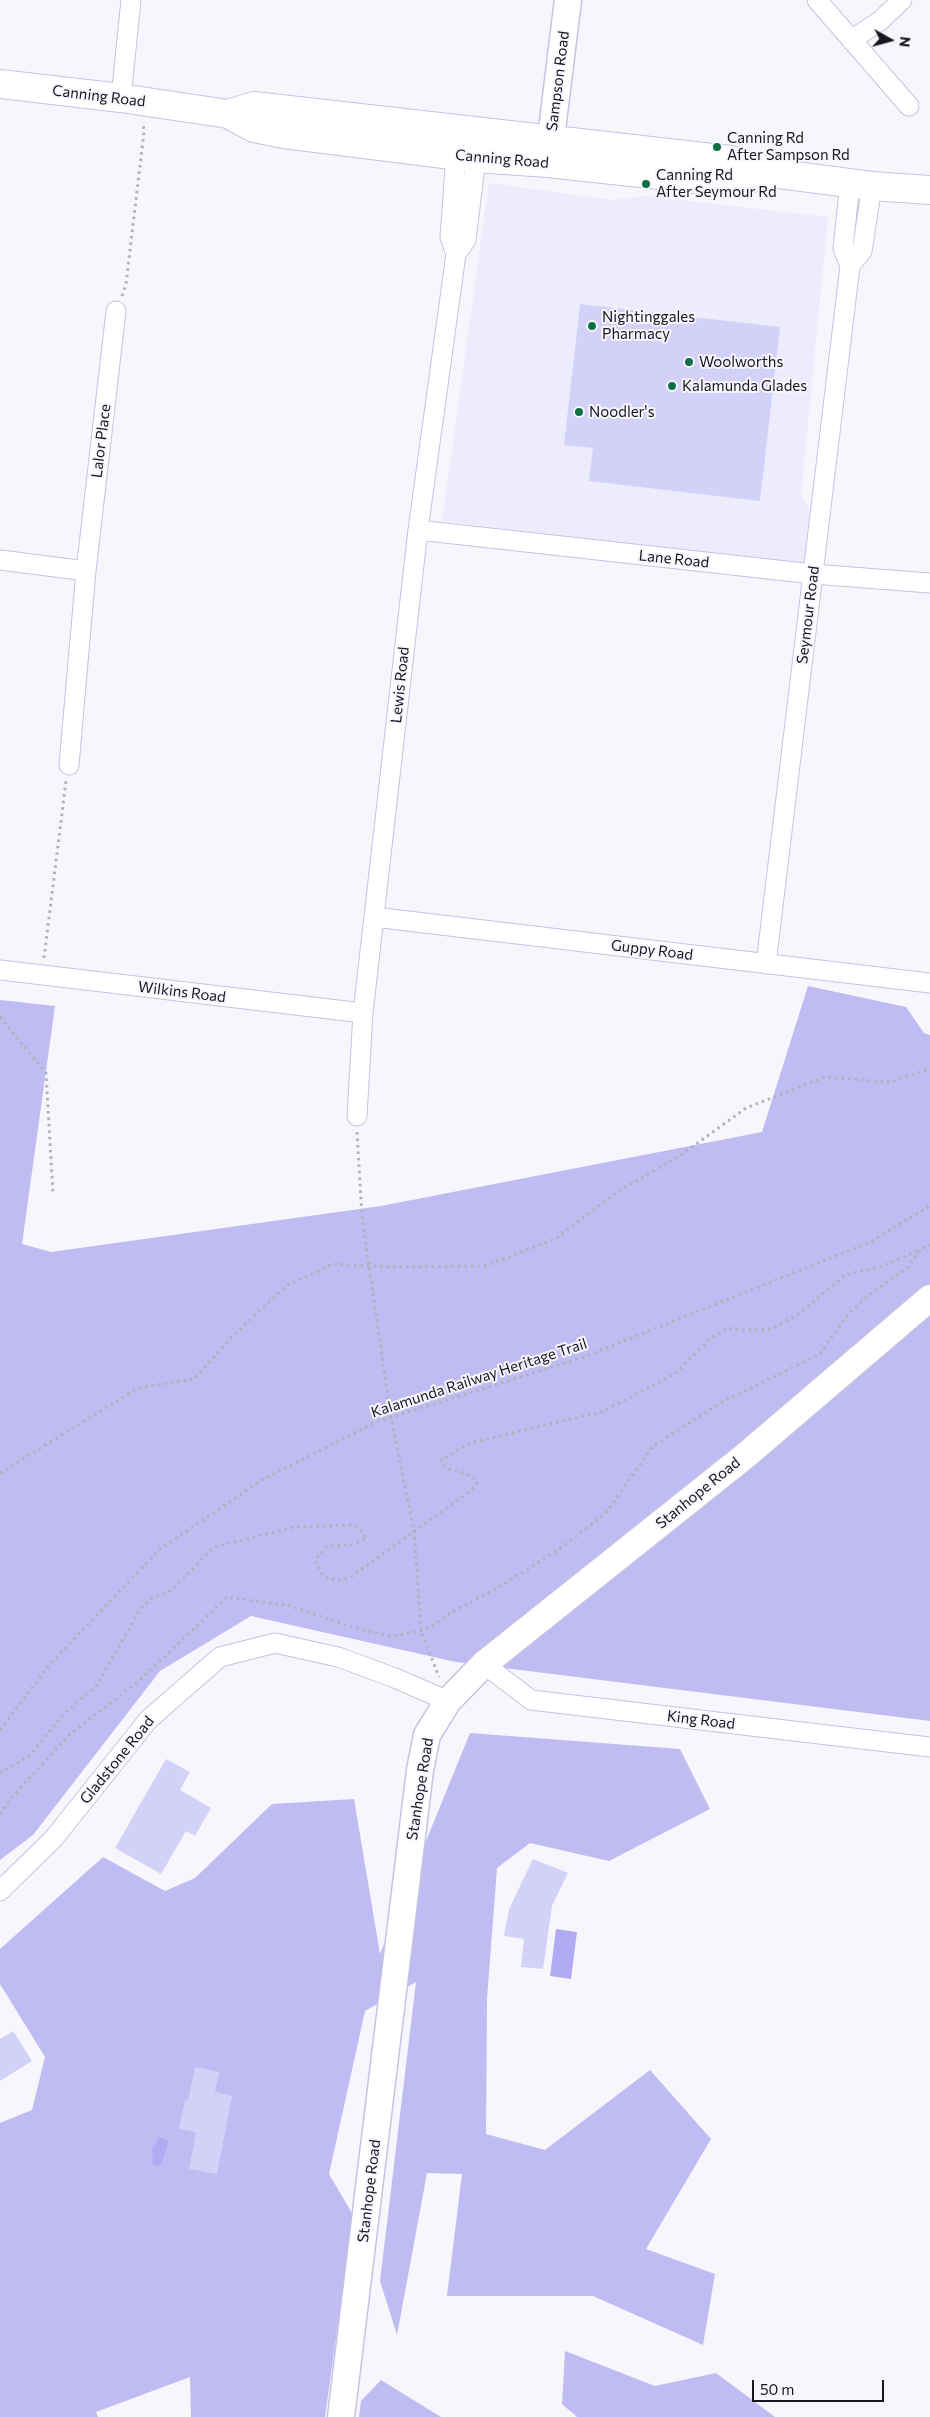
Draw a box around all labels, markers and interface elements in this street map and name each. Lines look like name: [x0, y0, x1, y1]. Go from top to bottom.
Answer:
north arrow: [865, 15, 915, 65]
street label: Sampson Road: [543, 30, 573, 132]
text: N: [896, 36, 914, 48]
street label: Canning Road: [51, 81, 147, 111]
place label: Canning Rd After Sampson Rd: [727, 129, 850, 164]
marker: Canning Rd After Sampson Rd: [711, 141, 723, 153]
street label: Canning Road: [454, 146, 550, 172]
place label: Canning Rd After Seymour Rd: [656, 166, 777, 201]
marker: Canning Rd After Seymour Rd: [640, 178, 652, 190]
place label: Nightinggales Pharmacy: [602, 308, 695, 343]
marker: Nightinggales Pharmacy: [586, 320, 598, 332]
place label: Woolworths: [699, 353, 783, 371]
marker: Woolworths: [683, 356, 695, 368]
place label: Kalamunda Glades: [682, 377, 807, 395]
marker: Kalamunda Glades: [666, 380, 678, 392]
street label: Lalor Place: [88, 403, 114, 479]
place label: Noodler's: [589, 403, 654, 421]
marker: Noodler's: [573, 406, 585, 418]
street label: Lane Road: [638, 546, 710, 572]
street label: Seymour Road: [793, 565, 823, 665]
street label: Lewis Road: [387, 646, 413, 724]
street label: Guppy Road: [610, 936, 694, 964]
street label: Wilkins Road: [137, 978, 227, 1006]
street label: Kalamunda Railway Heritage Trail: [369, 1334, 589, 1422]
street label: Stanhope Road: [652, 1453, 744, 1533]
street label: King Road: [666, 1707, 736, 1733]
street label: Gladstone Road: [76, 1713, 158, 1807]
street label: Stanhope Road: [403, 1736, 437, 1842]
street label: Stanhope Road: [354, 2139, 384, 2243]
scale bar: [755, 2370, 888, 2402]
text: 50 m: [760, 2380, 794, 2398]

